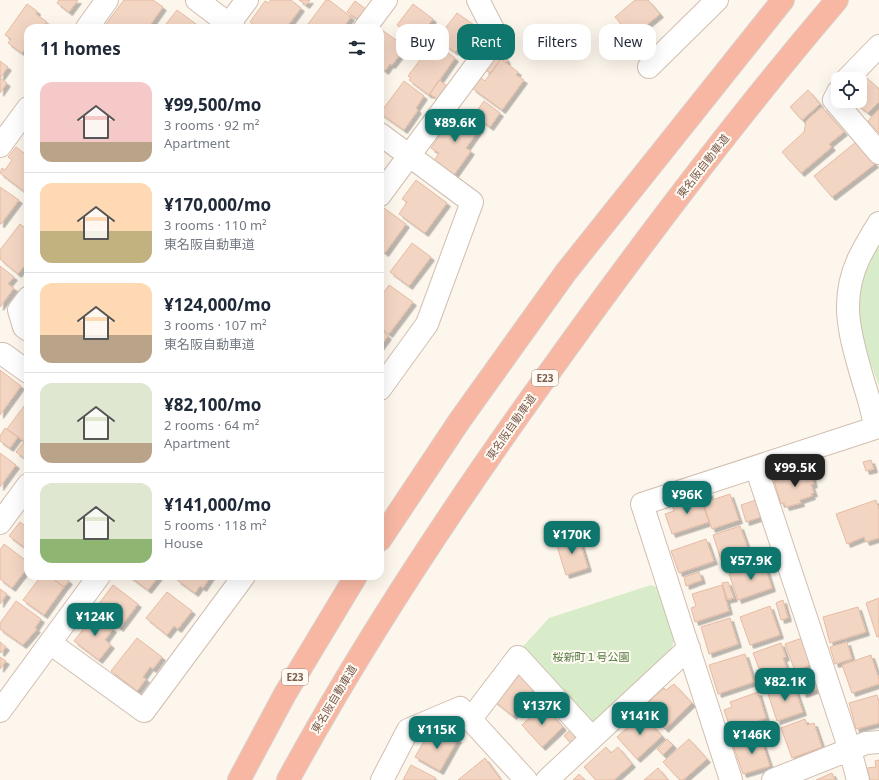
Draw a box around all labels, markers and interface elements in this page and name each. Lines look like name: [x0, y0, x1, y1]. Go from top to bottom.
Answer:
chip: Buy: [396, 24, 449, 60]
chip: Rent: [457, 24, 515, 60]
chip: Filters: [523, 24, 591, 60]
chip: New: [599, 24, 656, 60]
text: 11 homes: [40, 37, 121, 60]
icon: filters: [346, 37, 368, 59]
map controls: [831, 72, 867, 108]
button: locate: [831, 72, 867, 108]
text: ¥99,500/mo: [164, 93, 261, 116]
icon: home: [72, 98, 120, 146]
pin: ¥89.6K: [422, 109, 488, 143]
text: ¥89.6K: [434, 113, 476, 131]
text: 3 rooms · 92 m²: [164, 116, 259, 134]
street label: 東名阪自動車道: [673, 131, 732, 201]
text: Apartment: [164, 134, 230, 152]
text: ¥170,000/mo: [164, 193, 271, 216]
icon: home: [72, 199, 120, 247]
text: 3 rooms · 110 m²: [164, 216, 267, 234]
text: 東名阪自動車道: [164, 235, 255, 253]
text: ¥124,000/mo: [164, 293, 271, 316]
icon: home: [72, 299, 120, 347]
text: 3 rooms · 107 m²: [164, 316, 267, 334]
text: 東名阪自動車道: [164, 335, 255, 353]
road number: E23: [532, 370, 558, 386]
street label: 東名阪自動車道: [482, 391, 539, 463]
text: ¥82,100/mo: [164, 393, 261, 416]
icon: home: [72, 399, 120, 447]
text: 2 rooms · 64 m²: [164, 416, 259, 434]
text: Apartment: [164, 434, 230, 452]
pin: ¥99.5K: [762, 454, 828, 488]
text: ¥99.5K: [774, 458, 816, 476]
pin: ¥96K: [663, 481, 711, 515]
text: ¥96K: [672, 485, 702, 503]
text: ¥141,000/mo: [164, 493, 271, 516]
icon: home: [72, 499, 120, 547]
text: 5 rooms · 118 m²: [164, 516, 267, 534]
pin: ¥170K: [544, 521, 600, 555]
text: ¥170K: [553, 525, 591, 543]
text: House: [164, 534, 203, 552]
pin: ¥57.9K: [718, 547, 784, 581]
text: ¥57.9K: [730, 551, 772, 569]
pin: ¥124K: [67, 603, 123, 637]
text: ¥124K: [76, 607, 114, 625]
park label: 桜新町１号公園: [553, 649, 630, 664]
street label: 東名阪自動車道: [307, 662, 360, 736]
pin: ¥82.1K: [752, 668, 818, 702]
road number: E23: [282, 669, 308, 685]
text: ¥82.1K: [764, 672, 806, 690]
pin: ¥137K: [514, 692, 570, 726]
text: ¥137K: [523, 696, 561, 714]
pin: ¥141K: [612, 702, 668, 736]
text: ¥141K: [621, 706, 659, 724]
pin: ¥115K: [409, 716, 465, 750]
text: ¥115K: [418, 720, 456, 738]
pin: ¥146K: [724, 721, 780, 755]
text: ¥146K: [733, 725, 771, 743]

